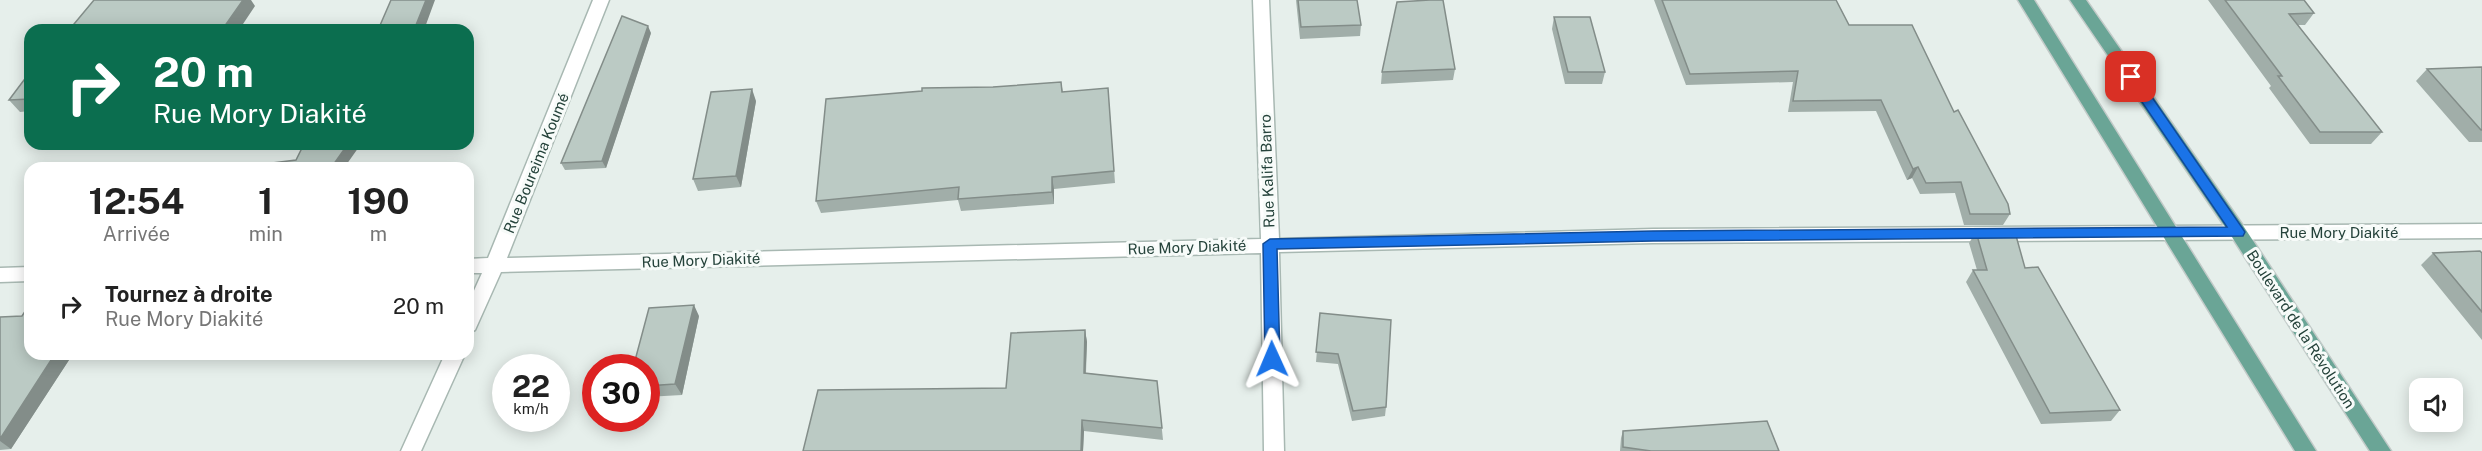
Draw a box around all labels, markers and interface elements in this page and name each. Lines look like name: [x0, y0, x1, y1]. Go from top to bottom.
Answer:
text: 20 m: [153, 47, 254, 96]
icon: right: [54, 48, 132, 126]
pin: [2105, 51, 2156, 102]
icon: arrive: [2114, 60, 2147, 93]
street label: Rue Boureima Koumé: [500, 90, 572, 236]
text: Rue Mory Diakité: [153, 97, 367, 129]
street label: Rue Kalifa Barro: [1257, 114, 1277, 228]
text: 12:54: [88, 180, 184, 222]
text: 1: [258, 180, 274, 222]
text: 190: [347, 180, 410, 222]
text: Arrivée: [103, 222, 170, 246]
text: min: [249, 222, 283, 246]
text: m: [370, 222, 387, 246]
street label: Rue Mory Diakité: [2280, 224, 2398, 241]
street label: Rue Mory Diakité: [1127, 236, 1247, 258]
street label: Boulevard de la Révolution: [2244, 247, 2358, 411]
street label: Rue Mory Diakité: [641, 249, 761, 271]
text: Tournez à droite: [105, 281, 273, 307]
icon: right: [54, 290, 87, 323]
text: 20 m: [393, 293, 444, 319]
text: Rue Mory Diakité: [105, 307, 263, 331]
position arrow: [1240, 327, 1304, 391]
speed limit sign: 30: [582, 354, 660, 432]
text: 22: [512, 368, 550, 404]
map controls: [2409, 378, 2463, 432]
button: sound: [2409, 378, 2463, 432]
text: km/h: [513, 400, 549, 417]

